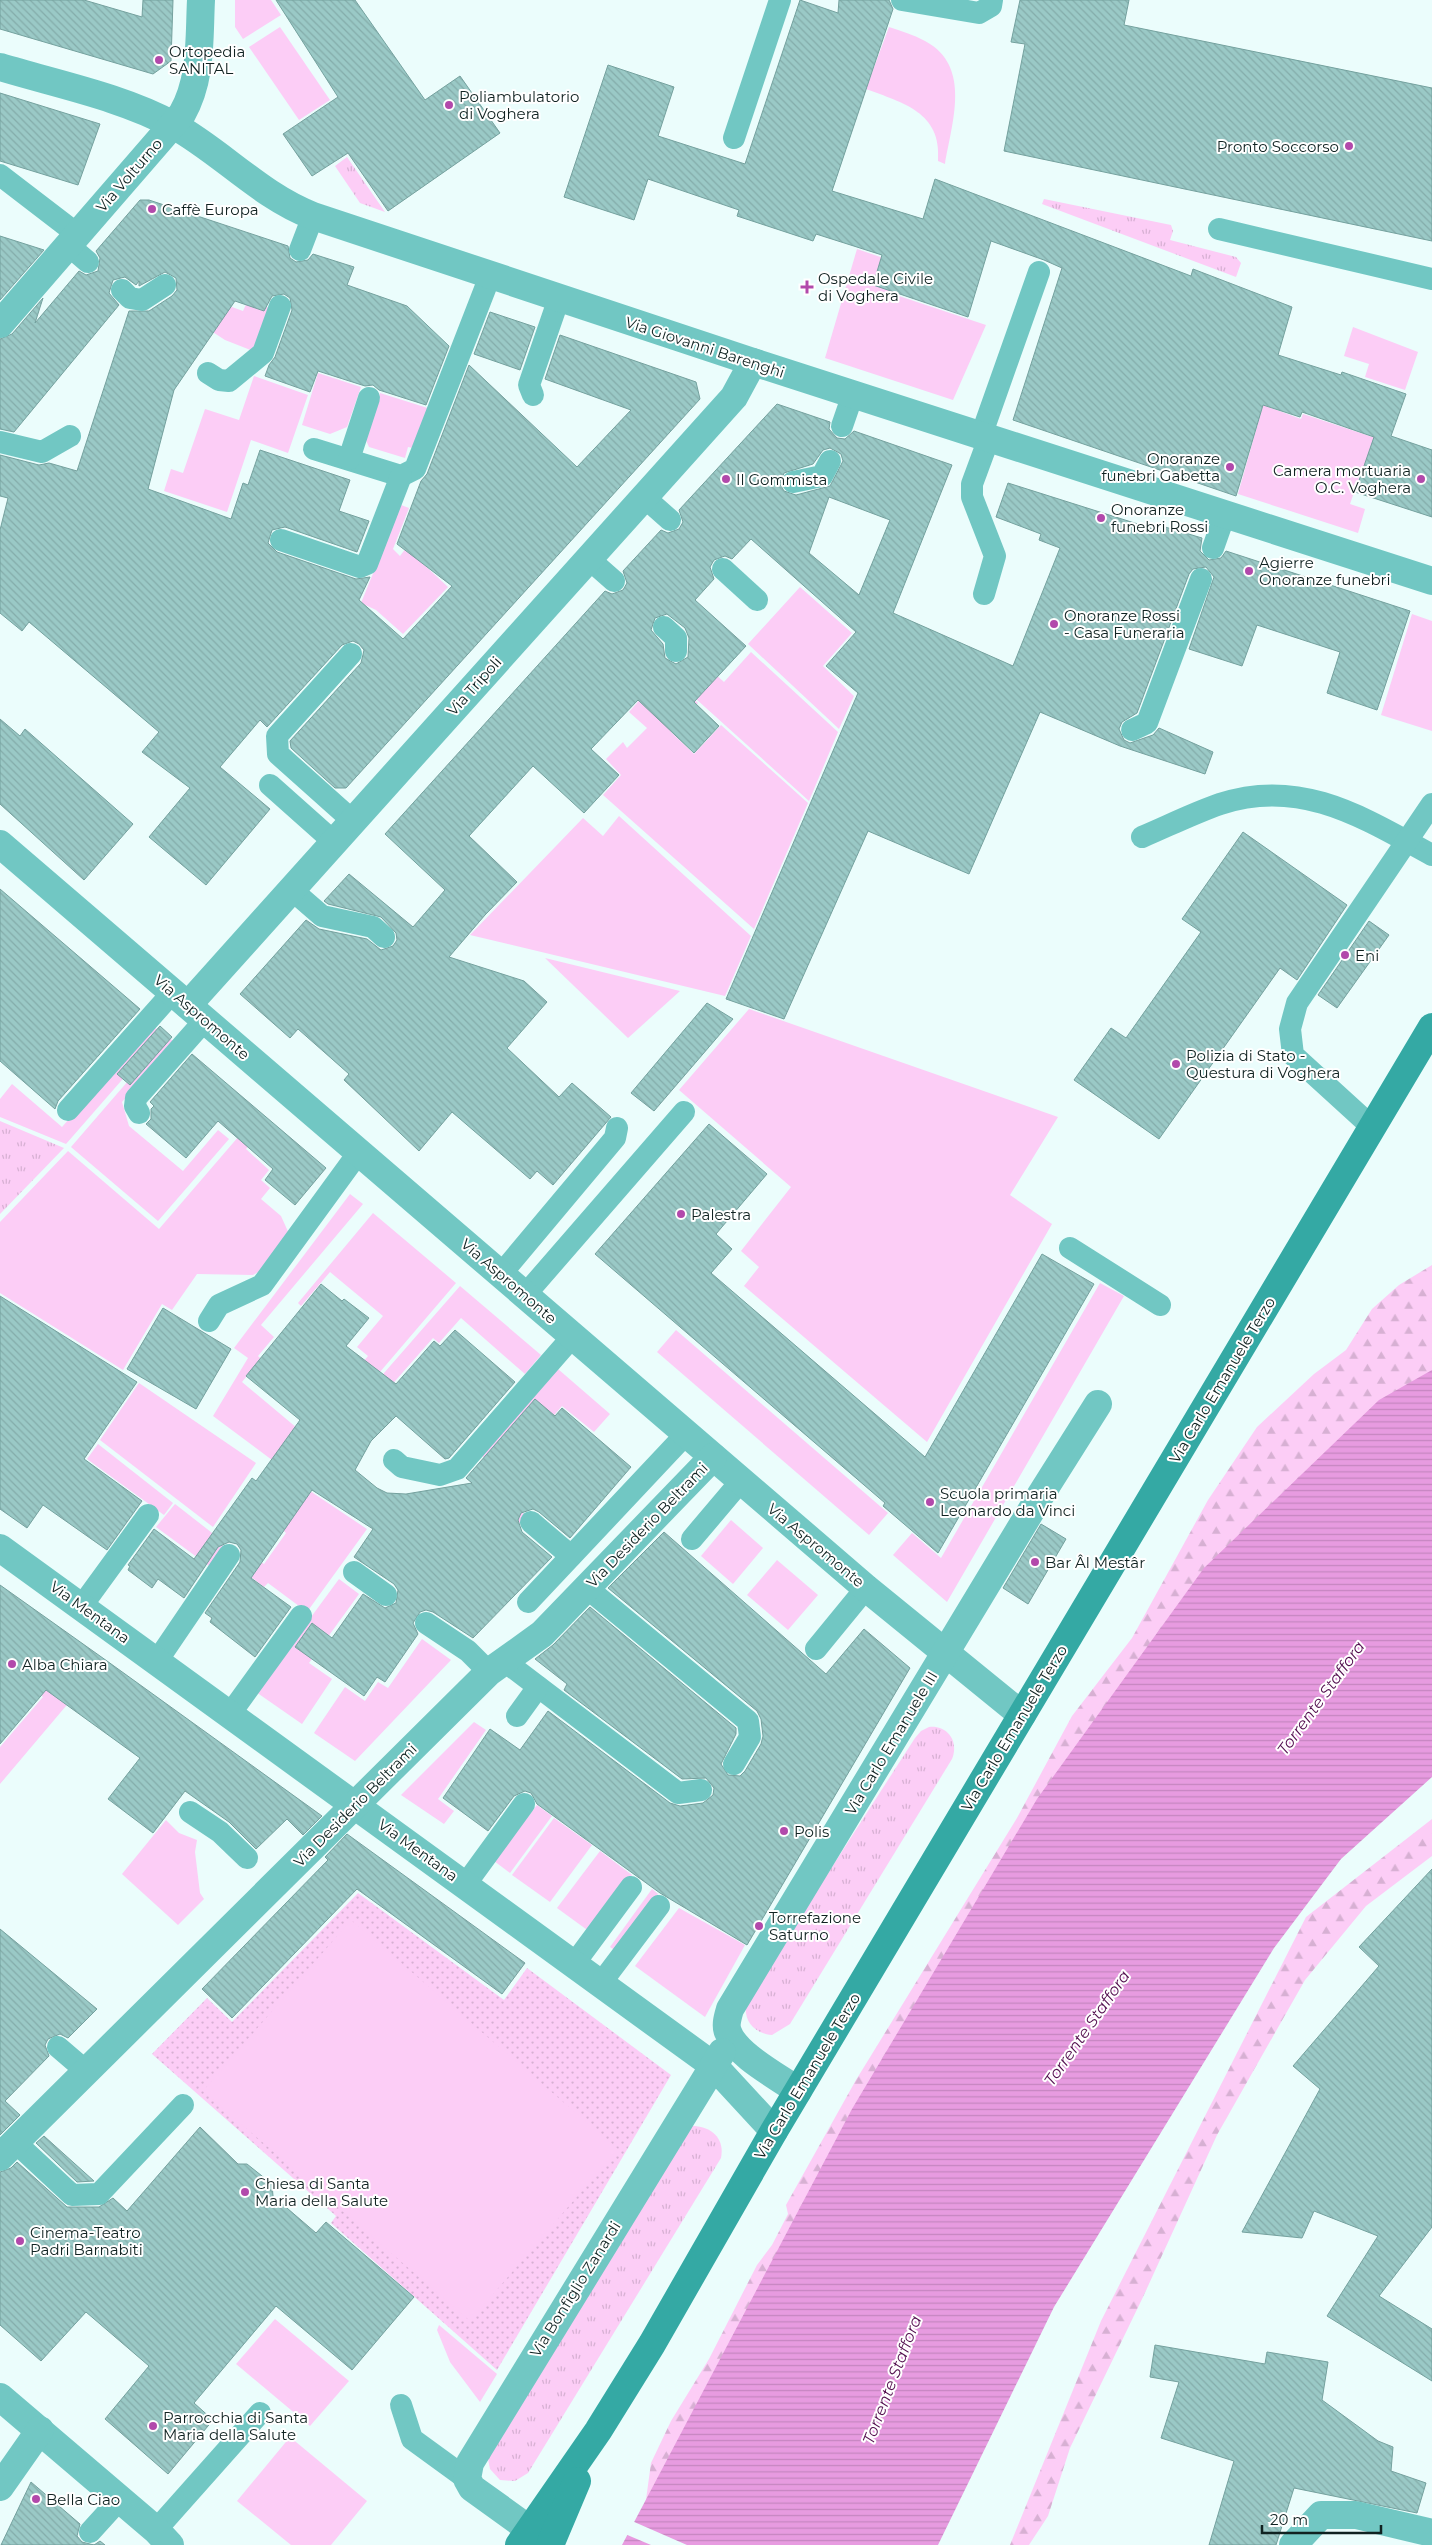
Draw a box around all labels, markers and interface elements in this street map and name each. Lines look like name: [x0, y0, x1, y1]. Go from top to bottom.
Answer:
place label: Ortopedia SANITAL: [169, 42, 245, 78]
marker: Ortopedia SANITAL: [153, 54, 165, 66]
place label: Poliambulatorio di Voghera: [459, 87, 580, 123]
marker: Poliambulatorio di Voghera: [443, 99, 455, 111]
street label: Via Volturno: [92, 134, 166, 216]
place label: Pronto Soccorso: [1217, 137, 1339, 156]
marker: Pronto Soccorso: [1343, 140, 1355, 152]
place label: Caffè Europa: [162, 200, 259, 219]
marker: Caffè Europa: [146, 203, 158, 215]
place label: Ospedale Civile di Voghera: [818, 269, 933, 305]
marker: Ospedale Civile di Voghera: [800, 280, 814, 294]
street label: Via Giovanni Barenghi: [623, 312, 787, 382]
place label: Onoranze funebri Gabetta: [1101, 449, 1220, 485]
marker: Onoranze funebri Gabetta: [1224, 461, 1236, 473]
place label: Camera mortuaria O.C. Voghera: [1273, 461, 1411, 497]
place label: Il Gommista: [736, 470, 827, 489]
marker: Il Gommista: [720, 473, 732, 485]
marker: Camera mortuaria O.C. Voghera: [1415, 473, 1427, 485]
place label: Onoranze funebri Rossi: [1111, 500, 1208, 536]
marker: Onoranze funebri Rossi: [1095, 512, 1107, 524]
place label: Agierre Onoranze funebri: [1259, 553, 1391, 589]
marker: Agierre Onoranze funebri: [1243, 565, 1255, 577]
place label: Onoranze Rossi - Casa Funeraria: [1064, 606, 1185, 642]
marker: Onoranze Rossi - Casa Funeraria: [1048, 618, 1060, 630]
street label: Via Tripoli: [443, 653, 505, 719]
place label: Eni: [1355, 946, 1379, 965]
marker: Eni: [1339, 949, 1351, 961]
street label: Via Aspromonte: [150, 970, 254, 1064]
place label: Polizia di Stato - Questura di Voghera: [1186, 1046, 1340, 1082]
marker: Polizia di Stato - Questura di Voghera: [1170, 1058, 1182, 1070]
place label: Palestra: [691, 1205, 751, 1224]
marker: Palestra: [675, 1208, 687, 1220]
street label: Via Aspromonte: [457, 1234, 561, 1328]
street label: Via Carlo Emanuele Terzo: [1165, 1293, 1279, 1467]
street label: Via Desiderio Beltrami: [582, 1458, 712, 1592]
place label: Scuola primaria Leonardo da Vinci: [940, 1484, 1075, 1520]
marker: Scuola primaria Leonardo da Vinci: [924, 1496, 936, 1508]
street label: Via Aspromonte: [764, 1499, 868, 1591]
place label: Bar Âl Mestâr: [1045, 1553, 1145, 1572]
marker: Bar Âl Mestâr: [1029, 1556, 1041, 1568]
street label: Via Mentana: [46, 1577, 134, 1647]
water label: Torrente Staffora: [1273, 1637, 1369, 1759]
street label: Via Carlo Emanuele Terzo: [957, 1641, 1071, 1815]
place label: Alba Chiara: [22, 1655, 108, 1674]
marker: Alba Chiara: [6, 1658, 18, 1670]
street label: Via Carlo Emanuele III: [841, 1668, 941, 1818]
street label: Via Desiderio Beltrami: [289, 1739, 421, 1871]
street label: Via Mentana: [374, 1815, 462, 1885]
place label: Polis: [794, 1822, 829, 1841]
marker: Polis: [778, 1825, 790, 1837]
place label: Torrefazione Saturno: [769, 1908, 861, 1944]
marker: Torrefazione Saturno: [753, 1920, 765, 1932]
water label: Torrente Staffora: [1040, 1967, 1134, 2089]
street label: Via Carlo Emanuele Terzo: [750, 1989, 864, 2163]
place label: Chiesa di Santa Maria della Salute: [255, 2174, 388, 2210]
marker: Chiesa di Santa Maria della Salute: [239, 2186, 251, 2198]
street label: Via Bonfiglio Zanardi: [526, 2218, 624, 2360]
place label: Cinema-Teatro Padri Barnabiti: [30, 2223, 143, 2259]
marker: Cinema-Teatro Padri Barnabiti: [14, 2235, 26, 2247]
water label: Torrente Staffora: [859, 2313, 925, 2447]
place label: Parrocchia di Santa Maria della Salute: [163, 2408, 308, 2444]
marker: Parrocchia di Santa Maria della Salute: [147, 2420, 159, 2432]
place label: Bella Ciao: [46, 2490, 120, 2509]
marker: Bella Ciao: [30, 2493, 42, 2505]
scale bar: [1262, 2502, 1381, 2534]
text: 20 m: [1270, 2510, 1308, 2529]

